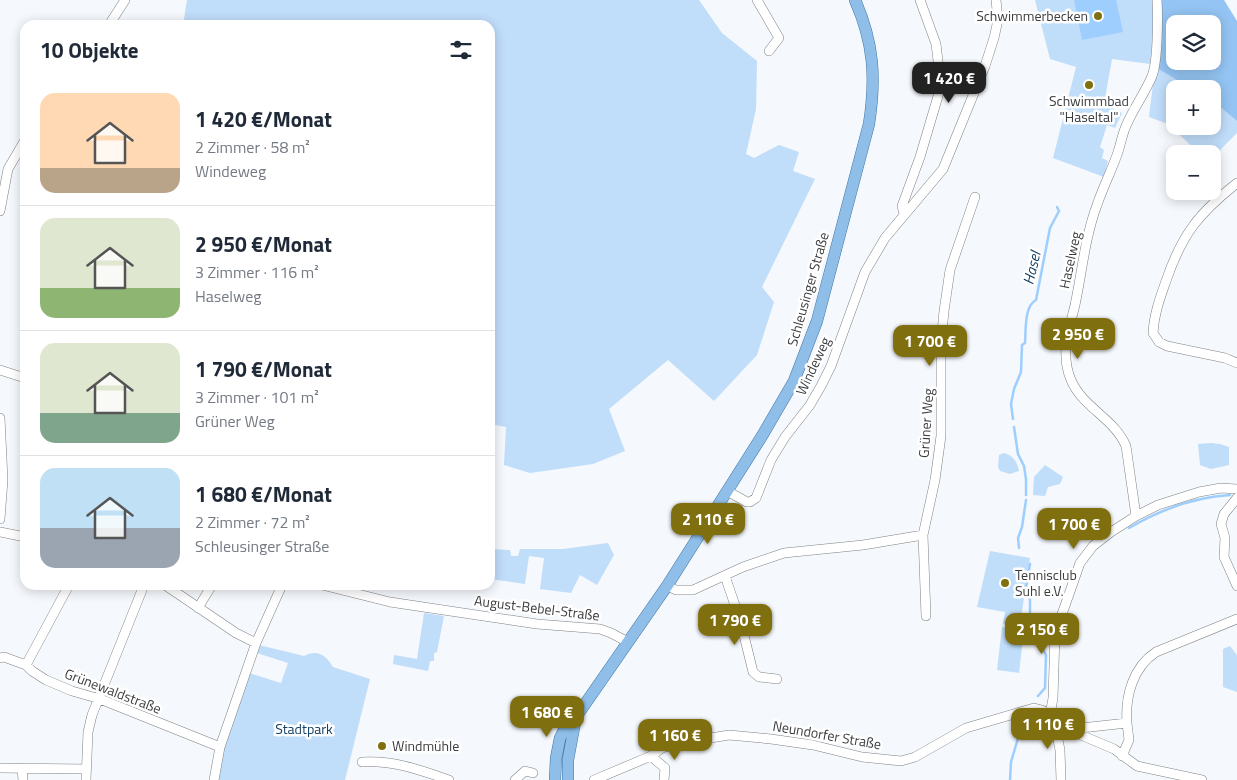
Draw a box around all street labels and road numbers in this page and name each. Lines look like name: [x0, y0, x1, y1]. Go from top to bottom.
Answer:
street label: Schleusinger Straße: [781, 229, 834, 348]
street label: Haselweg: [1053, 229, 1086, 291]
street label: Windeweg: [790, 333, 835, 398]
street label: Grüner Weg: [913, 387, 938, 459]
street label: August-Bebel-Straße: [473, 589, 601, 626]
street label: Grünewaldstraße: [62, 662, 165, 719]
street label: Neundorfer Straße: [771, 715, 883, 754]

